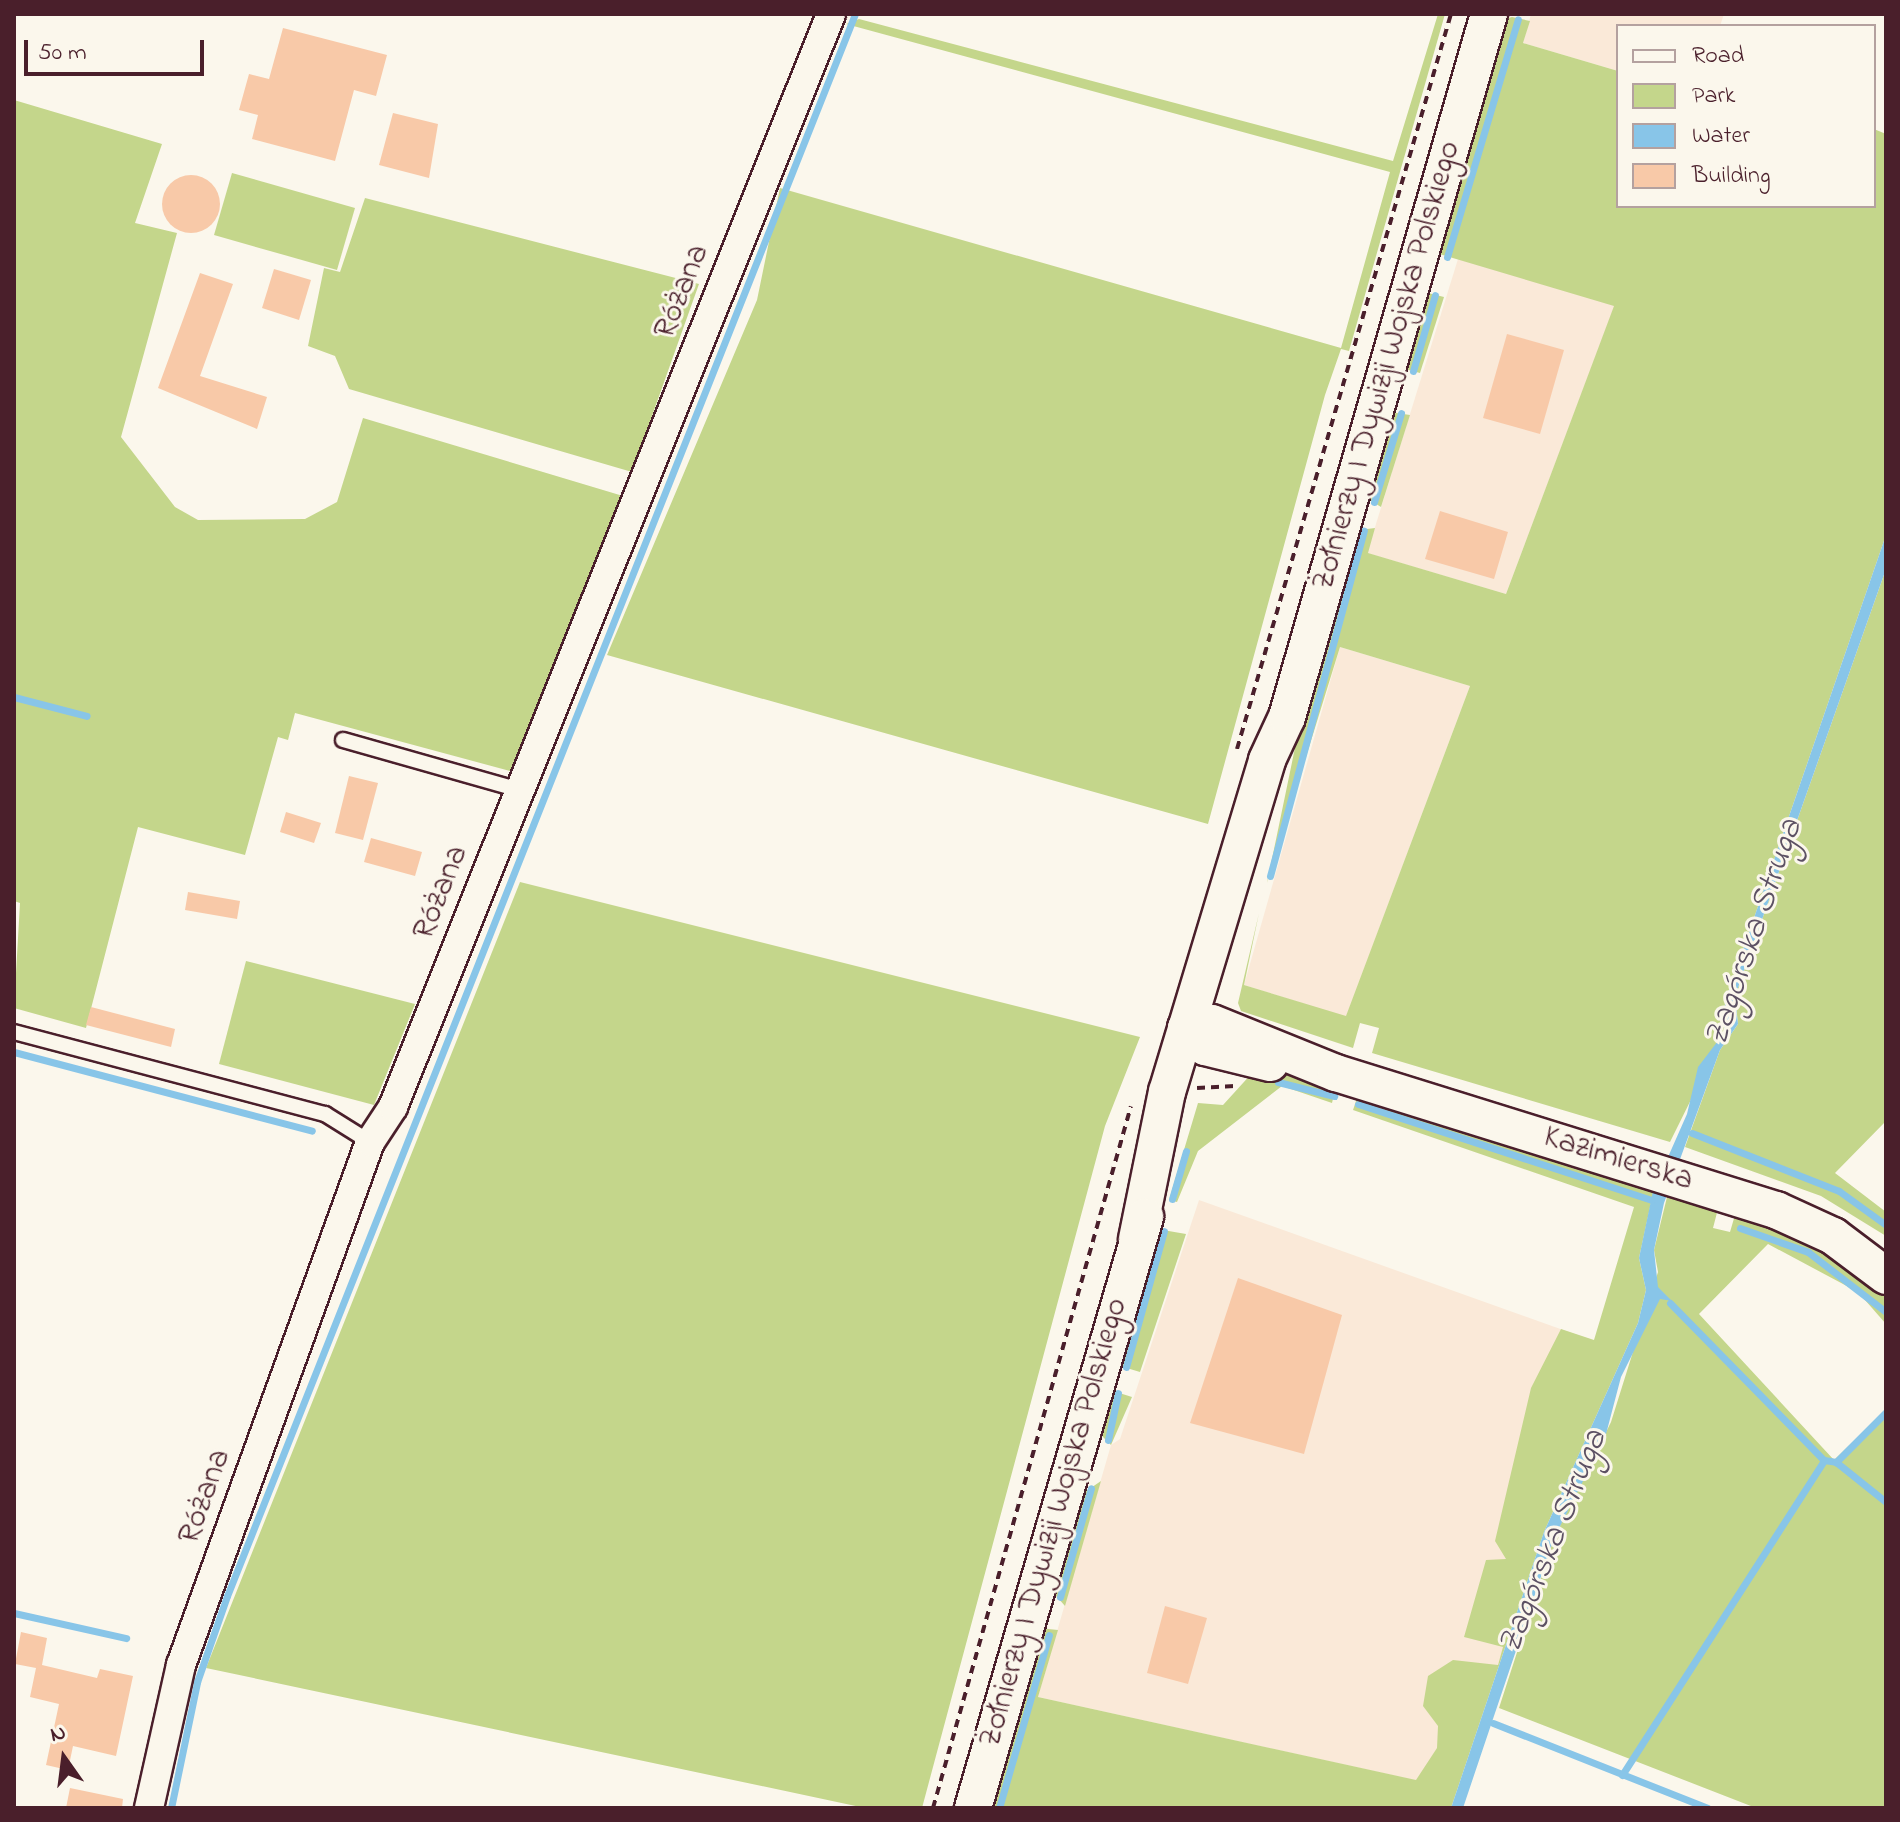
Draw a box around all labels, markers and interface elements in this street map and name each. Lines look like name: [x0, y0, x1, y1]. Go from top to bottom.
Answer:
scale bar: [28, 24, 208, 74]
legend: [1616, 24, 1876, 208]
text: 50 m: [38, 36, 87, 71]
text: Road: [1692, 39, 1744, 74]
text: Park: [1692, 79, 1735, 114]
text: Water: [1692, 119, 1750, 154]
street label: Żołnierzy I Dywizji Wojska Polskiego: [1305, 137, 1471, 595]
text: Building: [1692, 159, 1771, 194]
street label: Różana: [647, 239, 719, 345]
water label: Zagórska Struga: [1697, 814, 1813, 1052]
street label: Różana: [406, 840, 478, 946]
street label: Kazimierska: [1539, 1119, 1697, 1201]
street label: Żołnierzy I Dywizji Wojska Polskiego: [972, 1294, 1138, 1752]
water label: Zagórska Struga: [1491, 1424, 1617, 1660]
street label: Różana: [171, 1444, 241, 1550]
text: N: [47, 1717, 69, 1752]
north arrow: [24, 1718, 104, 1798]

